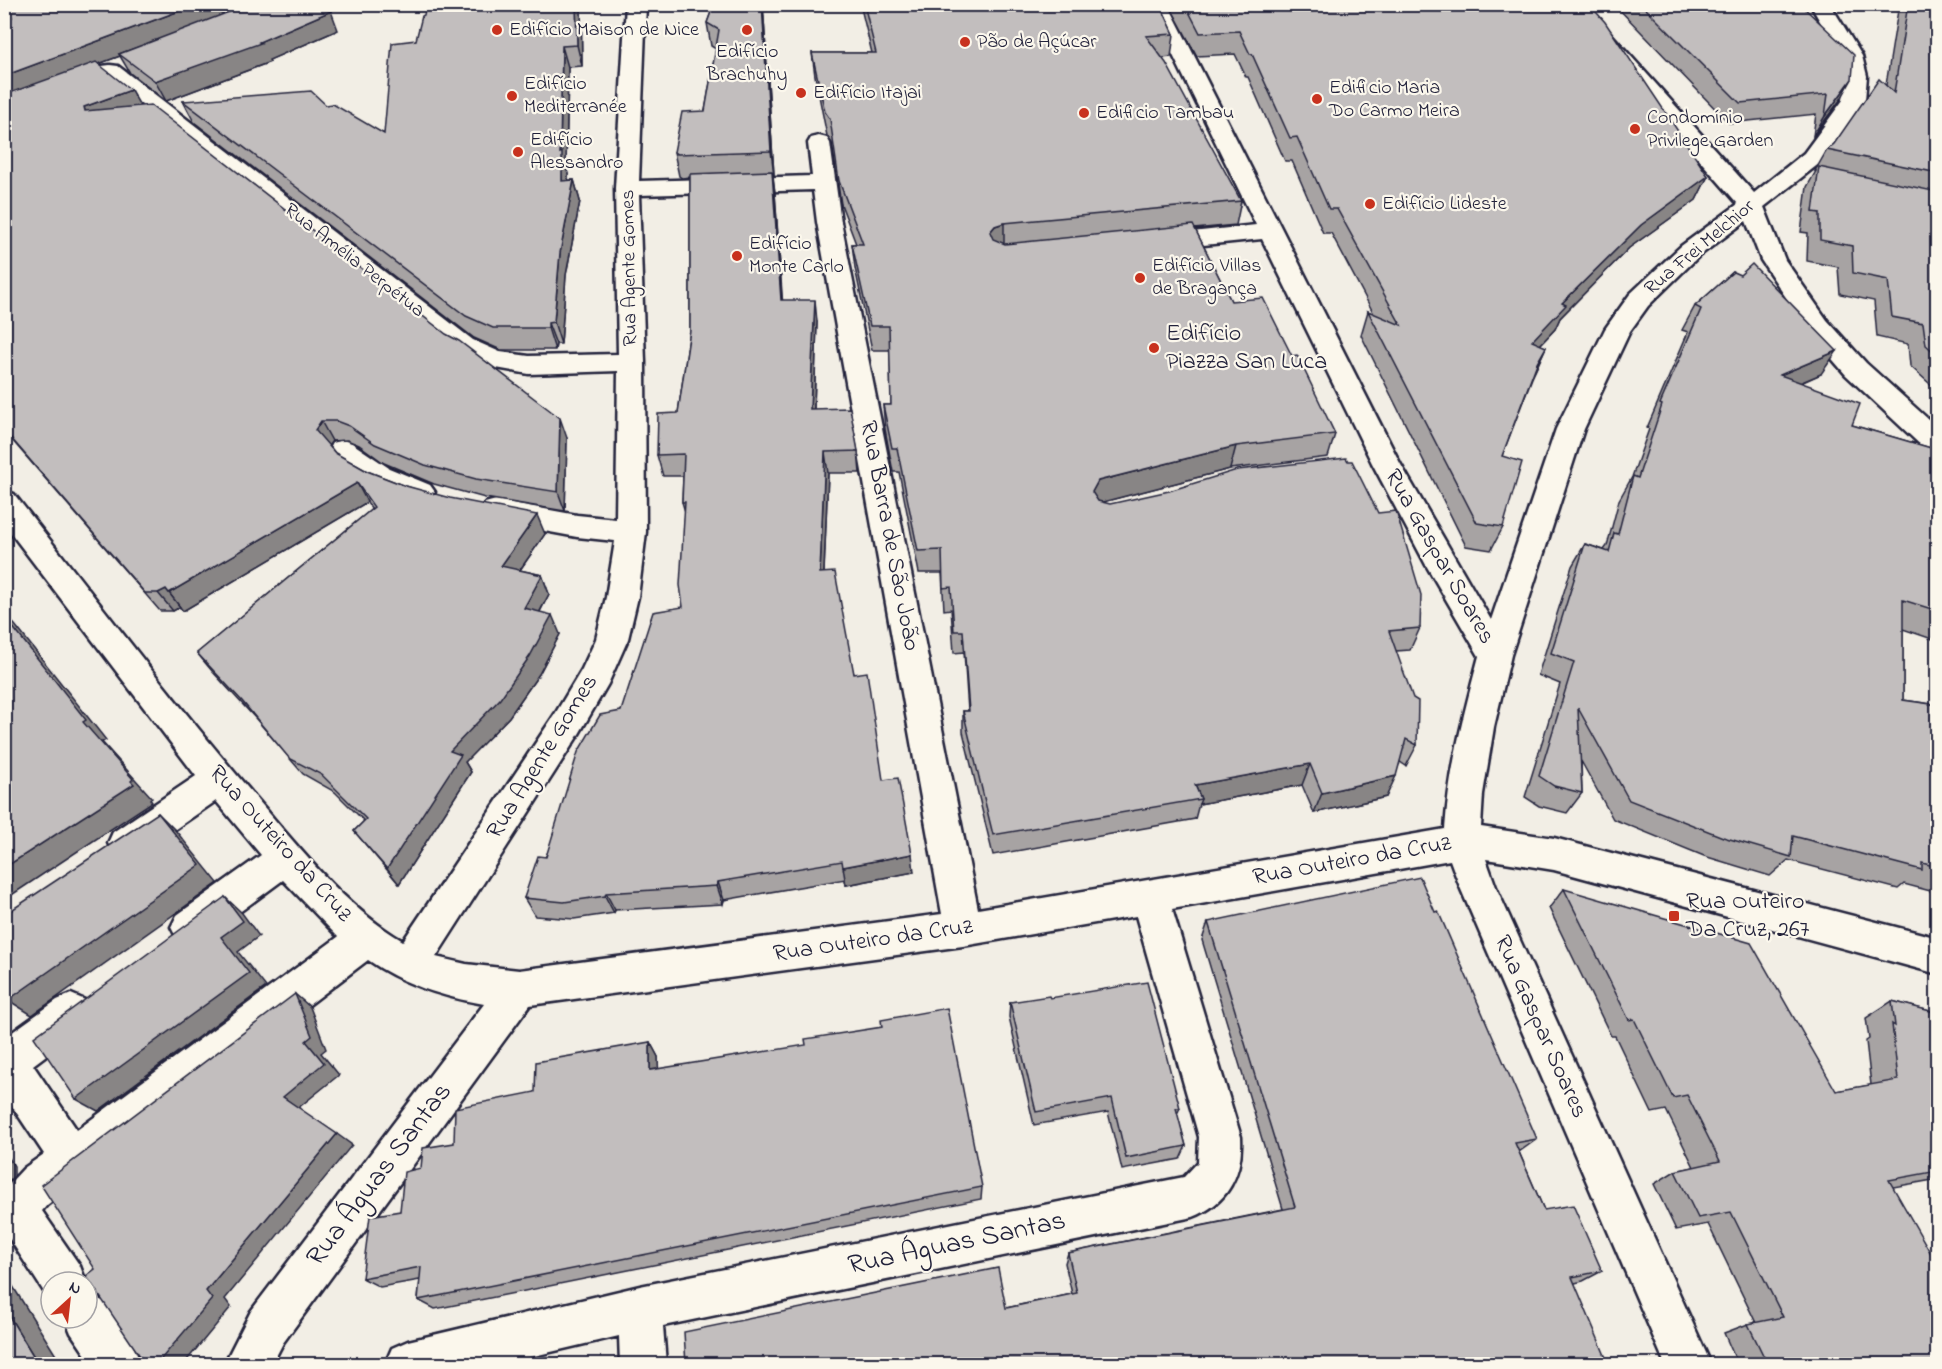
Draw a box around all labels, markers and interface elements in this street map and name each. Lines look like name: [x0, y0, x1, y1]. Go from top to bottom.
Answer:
place label: Edifício Maison de Nice: [509, 16, 699, 45]
marker: Edifício Maison de Nice: [490, 23, 504, 37]
marker: Edifício Brachuhy: [740, 23, 754, 37]
place label: Pão de Açúcar: [977, 28, 1097, 57]
marker: Pão de Açúcar: [958, 35, 972, 49]
place label: Edifício Brachuhy: [706, 38, 787, 90]
place label: Edifício Mediterranée: [524, 70, 627, 122]
place label: Edificio Maria Do Carmo Meira: [1328, 74, 1460, 126]
place label: Edifício Itajai: [813, 79, 921, 108]
marker: Edifício Itajai: [794, 86, 808, 100]
marker: Edifício Mediterranée: [505, 89, 519, 103]
marker: Edificio Maria Do Carmo Meira: [1310, 92, 1324, 106]
place label: Edificio Tambau: [1096, 99, 1234, 128]
place label: Condomínio Privilege Garden: [1647, 104, 1774, 157]
marker: Edificio Tambau: [1077, 106, 1091, 120]
marker: Condomínio Privilege Garden: [1628, 122, 1642, 136]
place label: Edifício Alessandro: [530, 126, 624, 178]
marker: Edifício Alessandro: [511, 145, 525, 159]
street label: Rua Agente Gomes: [614, 189, 647, 347]
place label: Edifício Lideste: [1382, 190, 1507, 219]
street label: Rua Frei Melchior: [1638, 193, 1762, 303]
street label: Rua Amélia Perpétua: [277, 197, 431, 325]
marker: Edifício Lideste: [1363, 197, 1377, 211]
place label: Edifício Monte Carlo: [749, 230, 844, 282]
marker: Edifício Monte Carlo: [730, 249, 744, 263]
place label: Edifício Villas de Bragança: [1152, 252, 1261, 305]
marker: Edifício Villas de Bragança: [1133, 271, 1147, 285]
place label: Edifício Piazza San Luca: [1166, 317, 1327, 380]
marker: Edifício Piazza San Luca: [1147, 341, 1161, 355]
street label: Rua Barra de São João: [850, 418, 928, 654]
street label: Rua Gaspar Soares: [1375, 463, 1503, 651]
street label: Rua Agente Gomes: [478, 668, 608, 846]
street label: Rua Outeiro da Cruz: [200, 758, 361, 931]
street label: Rua Outeiro da Cruz: [1250, 826, 1455, 896]
place label: Rua Outeiro Da Cruz, 267: [1685, 885, 1810, 948]
marker: Rua Outeiro Da Cruz, 267: [1667, 909, 1681, 923]
street label: Rua Outeiro da Cruz: [771, 910, 976, 972]
street label: Rua Gaspar Soares: [1484, 930, 1596, 1124]
street label: Rua Águas Santas: [297, 1074, 463, 1276]
street label: Rua Águas Santas: [844, 1201, 1070, 1287]
north arrow: [39, 1270, 99, 1330]
text: N: [65, 1275, 85, 1302]

